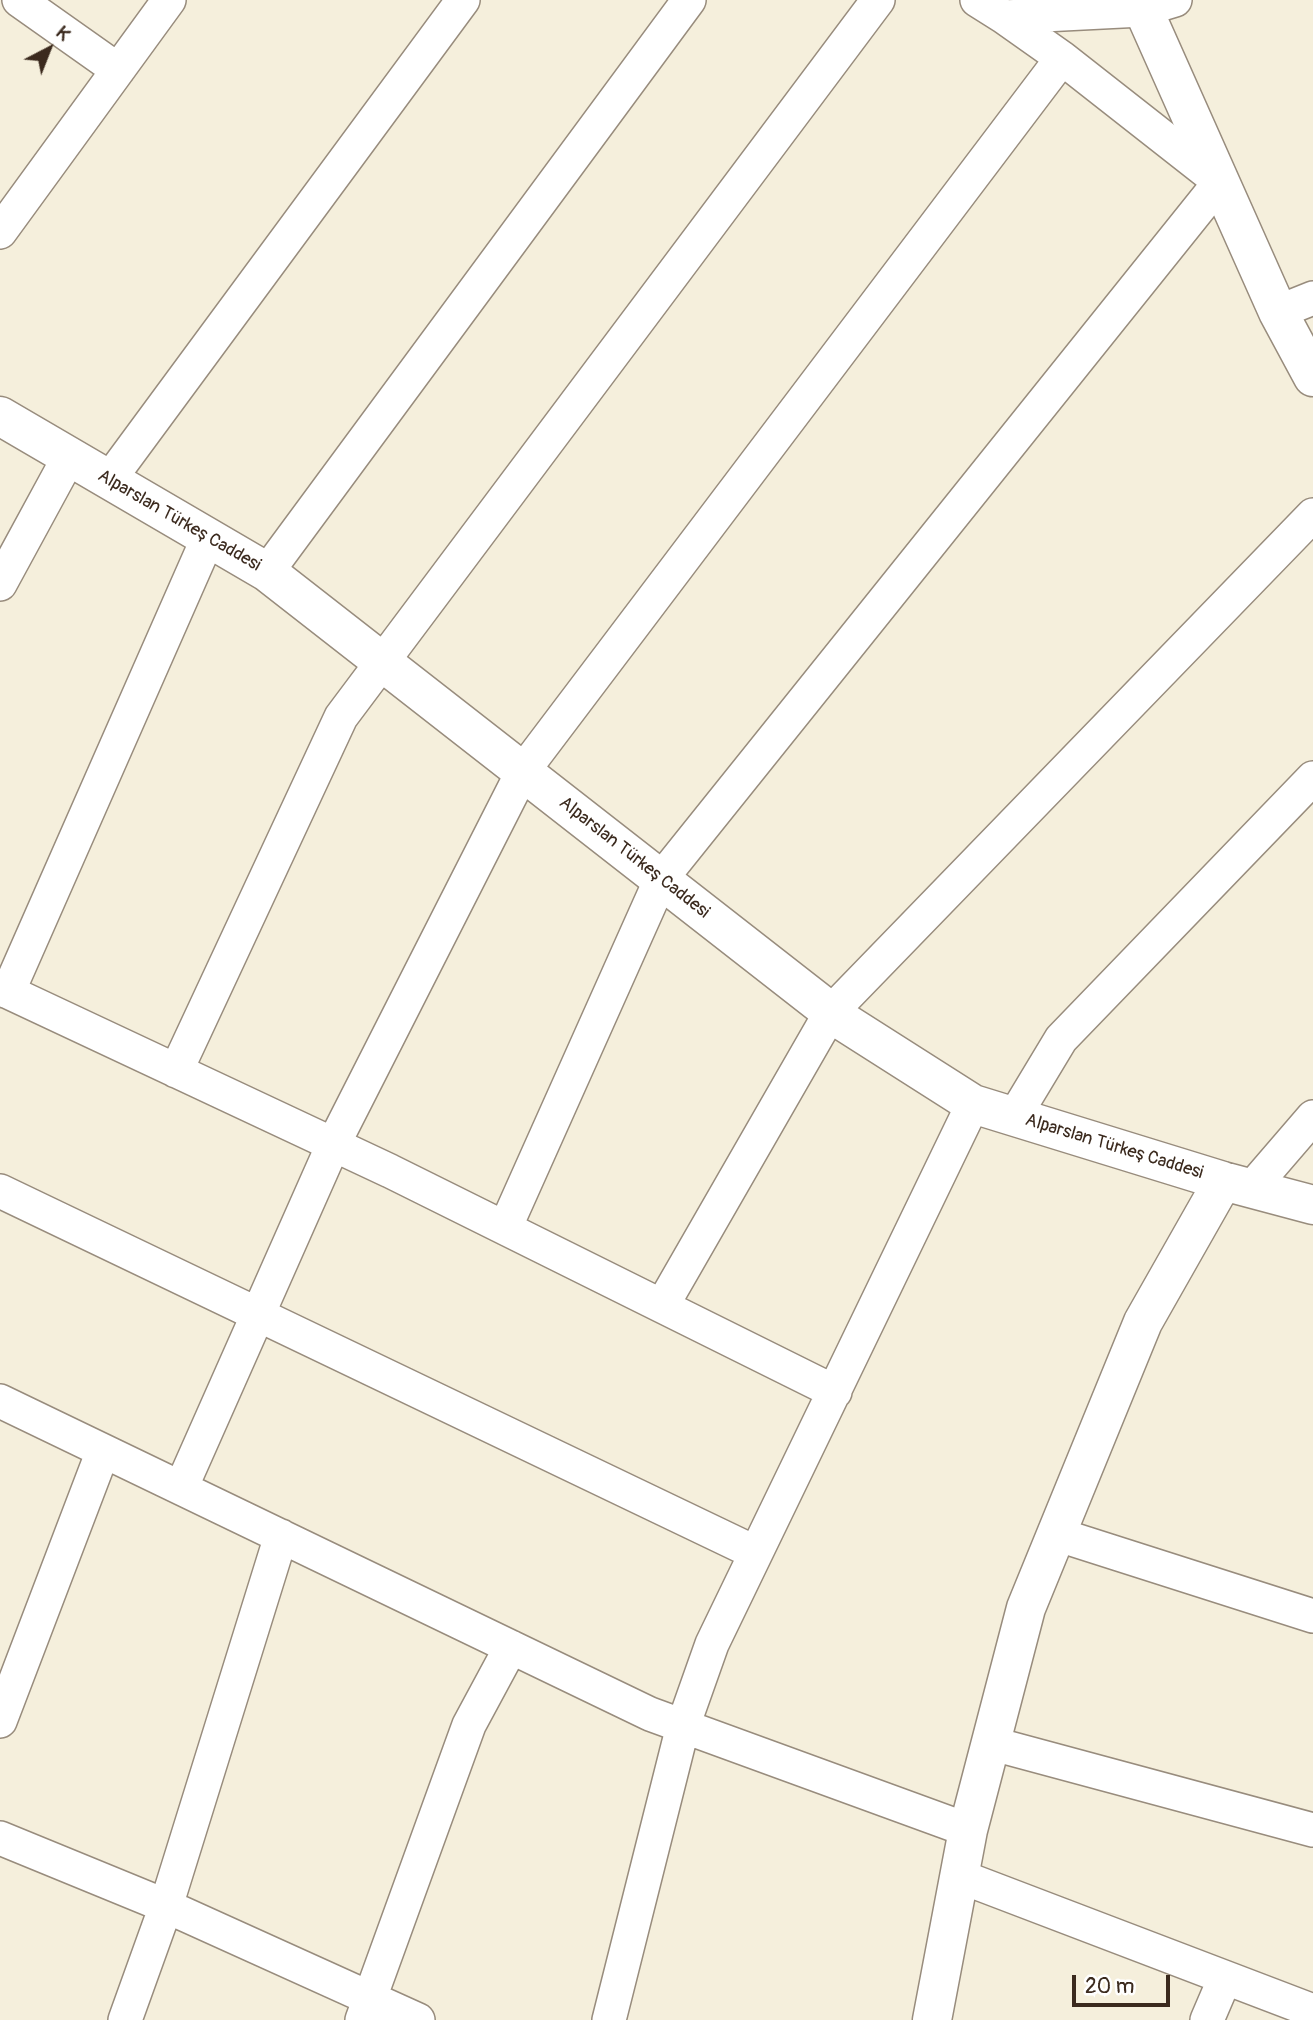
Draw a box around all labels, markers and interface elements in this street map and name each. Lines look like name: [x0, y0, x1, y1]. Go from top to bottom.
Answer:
north arrow: [14, 14, 84, 84]
text: K: [51, 21, 75, 46]
street label: Alparslan Türkeş Caddesi: [93, 465, 265, 577]
street label: Alparslan Türkeş Caddesi: [554, 793, 714, 923]
street label: Alparslan Türkeş Caddesi: [1022, 1110, 1206, 1184]
scale bar: [1075, 1960, 1173, 2004]
text: 20 m: [1085, 1973, 1134, 2000]

